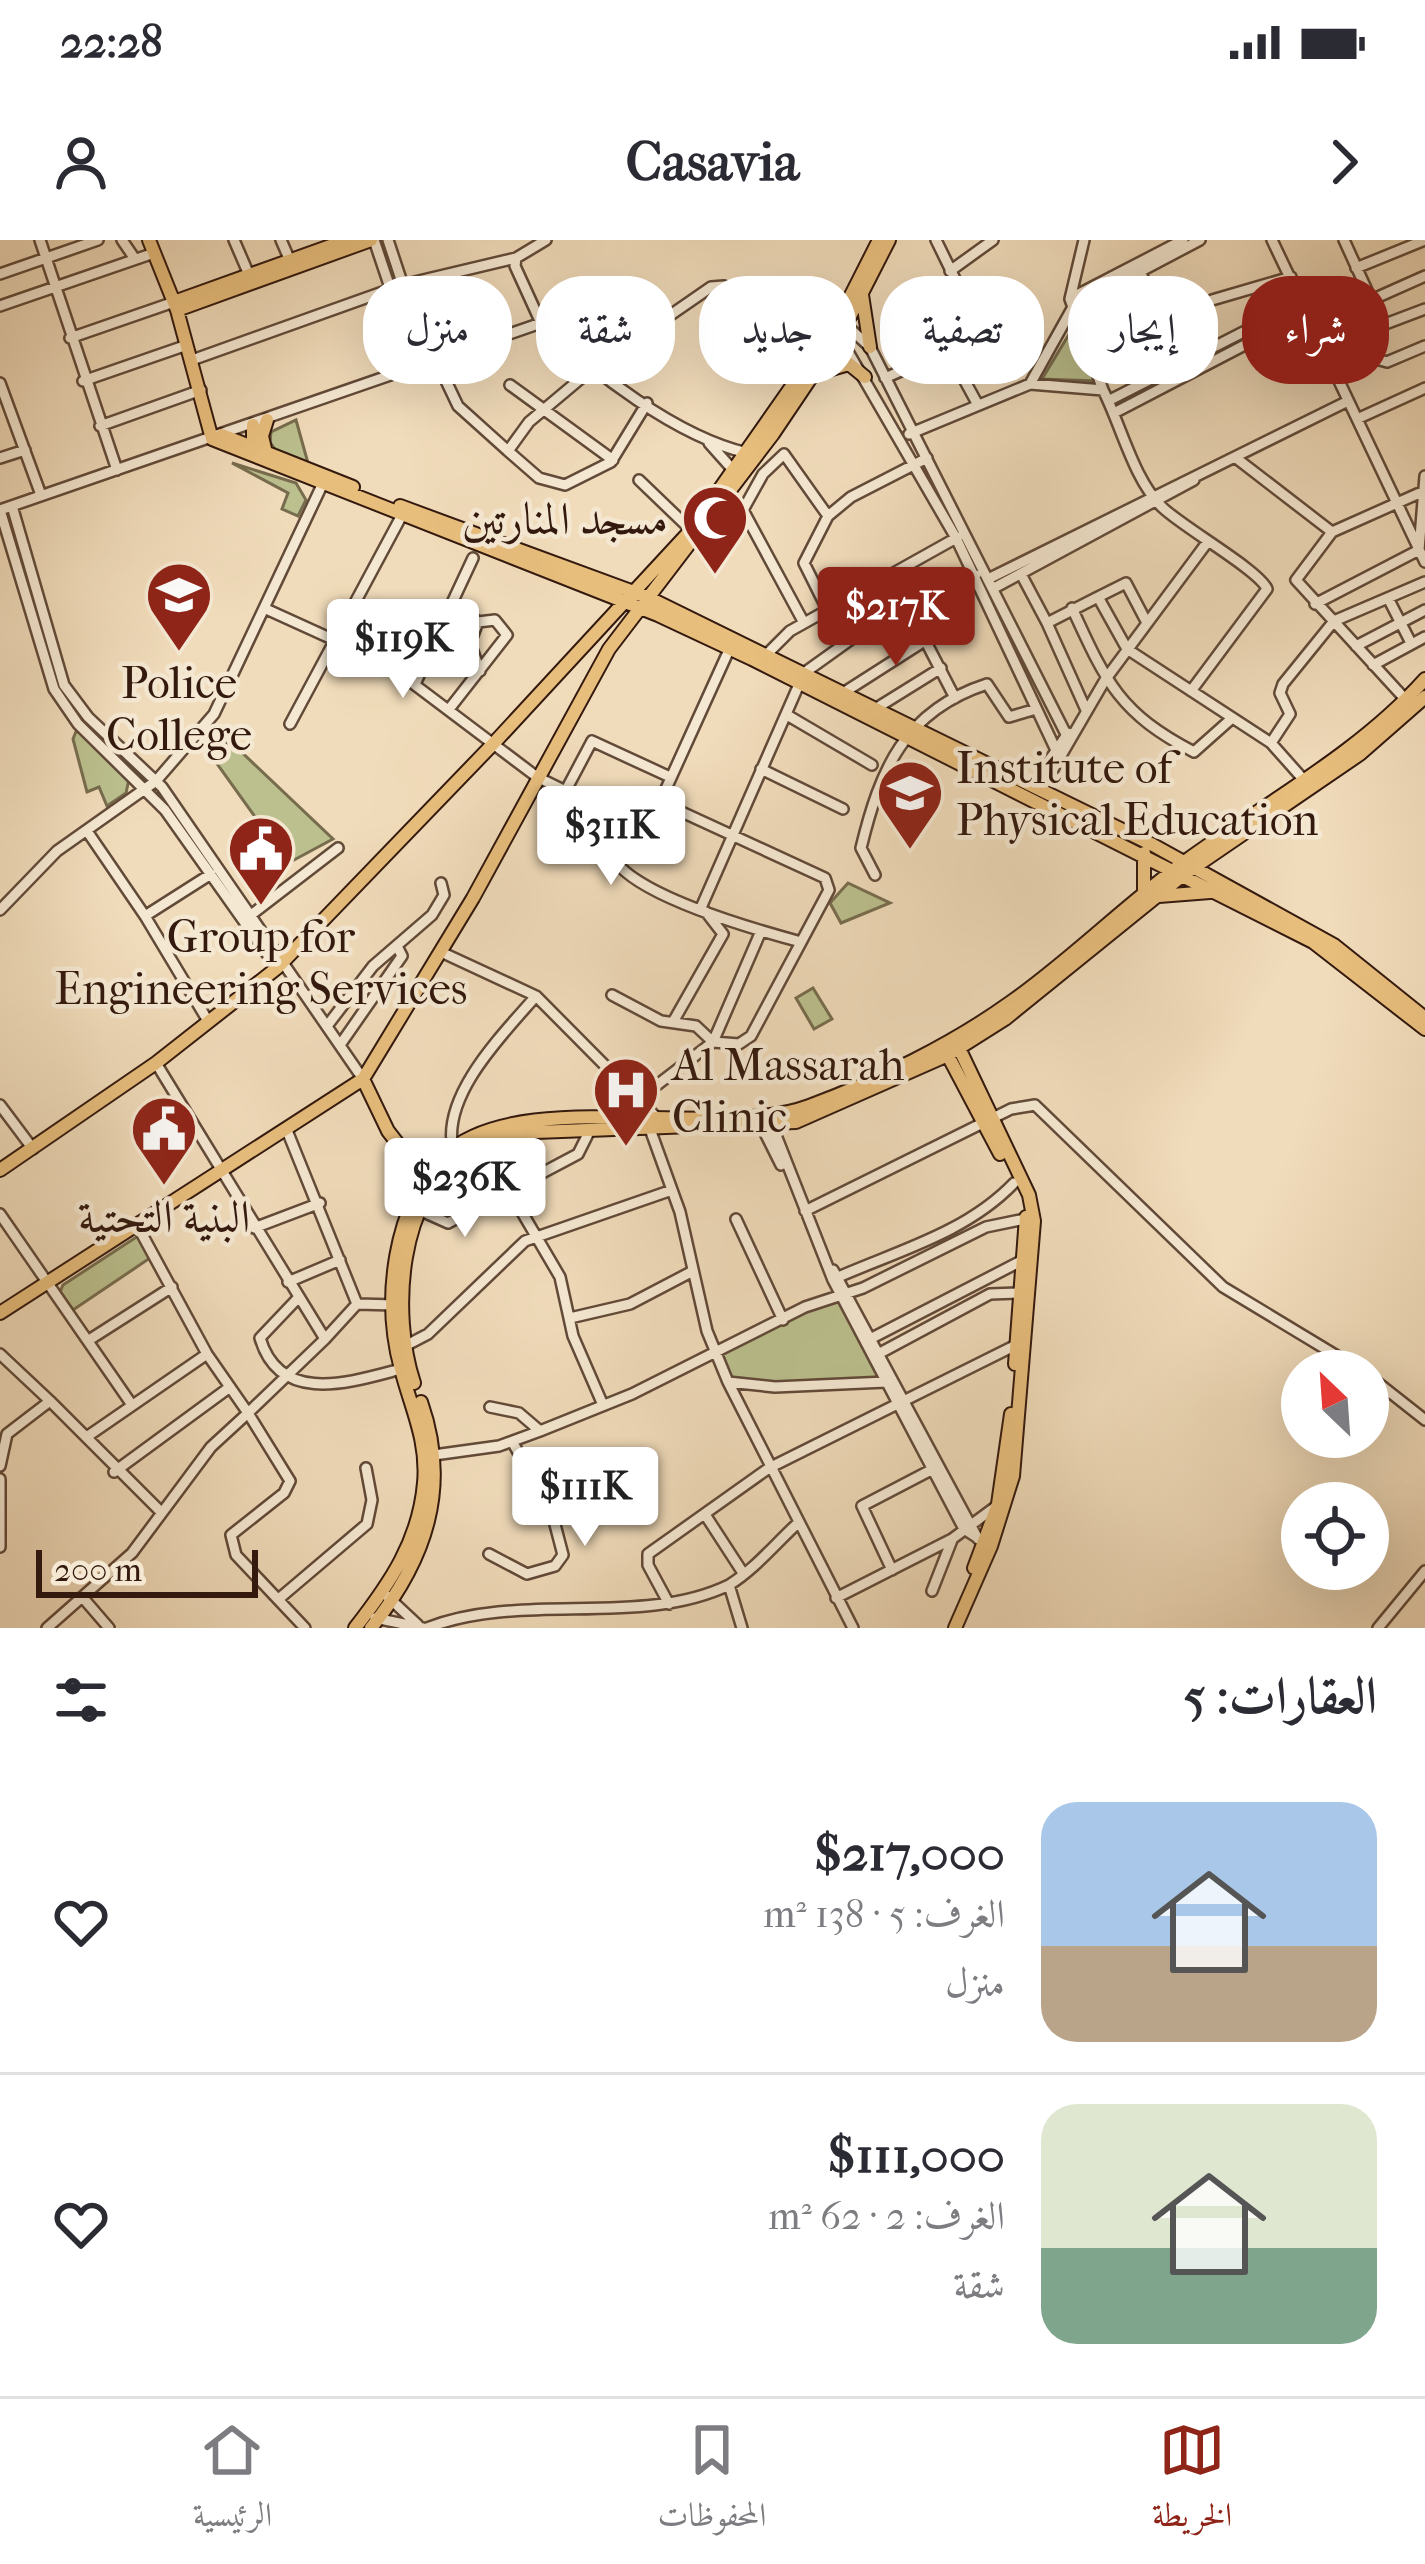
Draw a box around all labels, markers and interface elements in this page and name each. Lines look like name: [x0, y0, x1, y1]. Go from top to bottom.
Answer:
text: 22:28: [60, 16, 163, 69]
icon: person: [48, 129, 114, 195]
icon: forward: [1311, 129, 1377, 195]
text: Casavia: [626, 131, 799, 194]
chip: منزل: [363, 276, 512, 384]
chip: شقة: [536, 276, 675, 384]
chip: جديد: [699, 276, 856, 384]
chip: تصفية: [880, 276, 1044, 384]
chip: إيجار: [1068, 276, 1218, 384]
chip: شراء: [1242, 276, 1389, 384]
mosque icon: مسجد المنارتين: [680, 483, 750, 577]
place label: مسجد المنارتين: [462, 493, 668, 546]
school or university icon: Police College: [144, 560, 214, 654]
pin: $217K: [812, 567, 980, 669]
text: $217K: [845, 583, 947, 629]
pin: $119K: [319, 599, 487, 701]
text: $119K: [354, 615, 452, 661]
place label: Police College: [106, 657, 252, 762]
place label: Institute of Physical Education: [956, 742, 1318, 847]
school or university icon: Institute of Physical Education: [875, 758, 945, 852]
pin: $311K: [527, 786, 695, 888]
text: $311K: [564, 802, 658, 848]
public building icon: Group for Engineering Services: [226, 814, 296, 908]
place label: Group for Engineering Services: [55, 911, 467, 1016]
place label: Al Massarah Clinic: [670, 1039, 905, 1144]
hospital icon: Al Massarah Clinic: [591, 1055, 661, 1149]
public building icon: البنية التحتية: [129, 1094, 199, 1188]
pin: $236K: [381, 1138, 549, 1240]
text: $236K: [412, 1154, 518, 1200]
place label: البنية التحتية: [78, 1191, 250, 1244]
north arrow: [1281, 1350, 1389, 1458]
map controls: [1281, 1350, 1389, 1590]
pin: $111K: [501, 1447, 669, 1549]
text: $111K: [539, 1463, 631, 1509]
button: locate: [1281, 1482, 1389, 1590]
scale bar: [36, 1544, 258, 1597]
text: 200 m: [54, 1551, 142, 1590]
text: العقارات: 5: [1183, 1666, 1377, 1726]
icon: filters: [48, 1667, 114, 1733]
text: $217,000: [814, 1823, 1005, 1883]
icon: home: [1137, 1850, 1281, 1994]
icon: heart: [48, 1889, 114, 1955]
text: الغرف: 5 · 138 m²: [763, 1891, 1005, 1937]
text: منزل: [945, 1960, 1005, 2006]
text: $111,000: [827, 2125, 1005, 2185]
icon: home: [1137, 2152, 1281, 2296]
icon: heart: [48, 2191, 114, 2257]
text: الغرف: 2 · 62 m²: [768, 2193, 1005, 2239]
text: شقة: [953, 2262, 1005, 2308]
tab: الرئيسية: [193, 2417, 272, 2547]
tab: المحفوظات: [658, 2417, 766, 2547]
tab: الخريطة: [1152, 2417, 1232, 2547]

